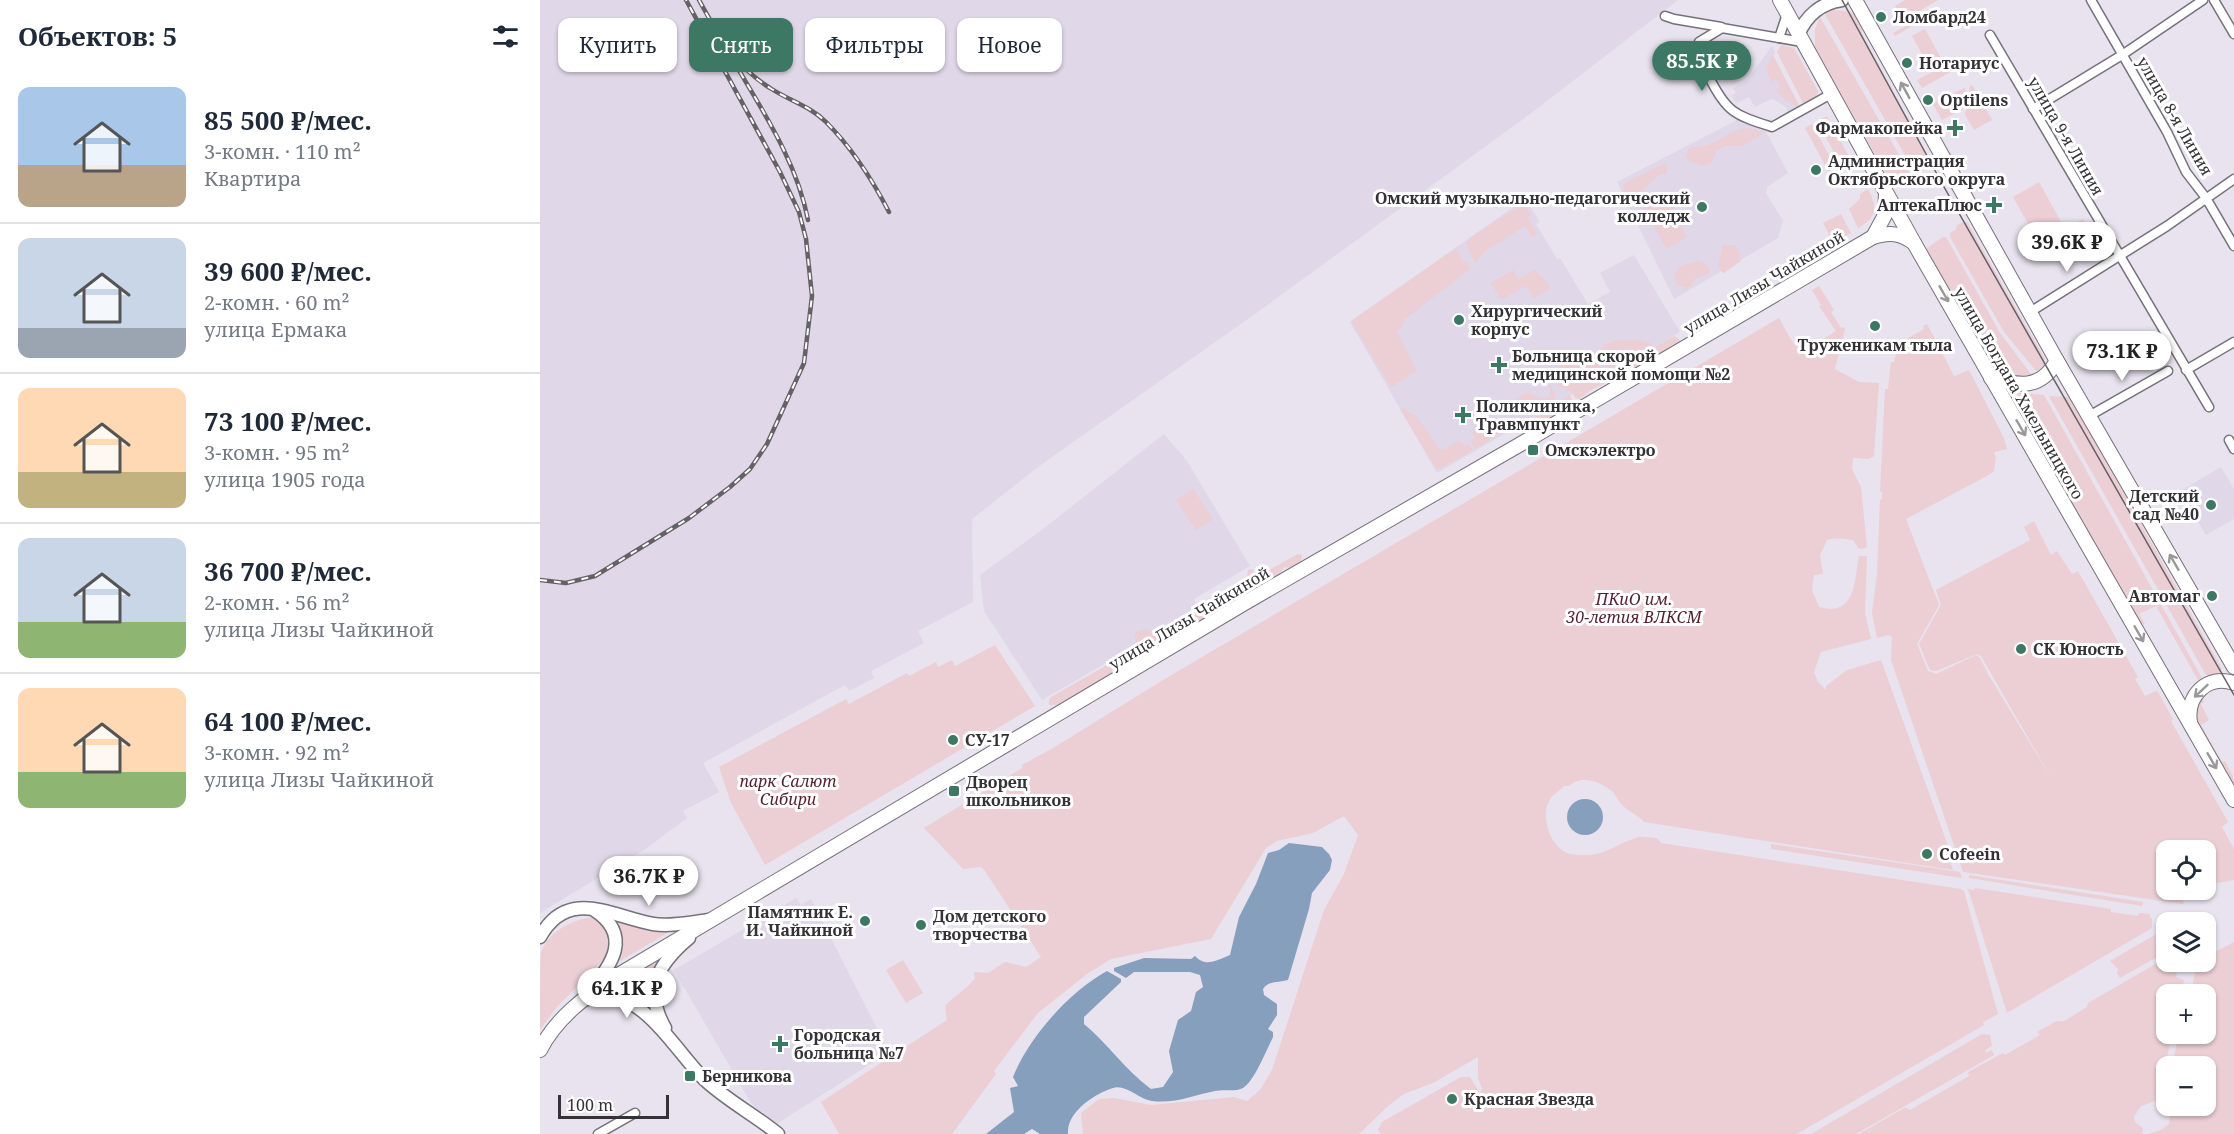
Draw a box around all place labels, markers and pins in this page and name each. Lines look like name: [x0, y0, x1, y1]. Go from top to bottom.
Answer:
place label: Ломбард24: [1893, 6, 1986, 28]
marker: Ломбард24: [1874, 10, 1888, 24]
pin: 85.5K ₽: [1647, 41, 1757, 92]
place label: Нотариус: [1919, 52, 1999, 74]
marker: Нотариус: [1900, 56, 1914, 70]
place label: Optilens: [1940, 89, 2008, 111]
marker: Optilens: [1921, 93, 1935, 107]
place label: Фармакопейка: [1815, 117, 1943, 139]
marker: Фармакопейка: [1948, 121, 1962, 135]
place label: Администрация Октябрьского округа: [1828, 150, 2005, 190]
marker: Администрация Октябрьского округа: [1809, 163, 1823, 177]
place label: Омский музыкально-педагогический колледж: [1375, 187, 1691, 227]
place label: АптекаПлюс: [1877, 194, 1982, 216]
marker: АптекаПлюс: [1987, 198, 2001, 212]
marker: Омский музыкально-педагогический колледж: [1695, 200, 1709, 214]
pin: 39.6K ₽: [2012, 222, 2122, 273]
place label: Хирургический корпус: [1471, 300, 1603, 340]
marker: Хирургический корпус: [1452, 313, 1466, 327]
marker: Труженикам тыла: [1868, 319, 1882, 333]
pin: 73.1K ₽: [2067, 331, 2177, 382]
place label: Труженикам тыла: [1797, 334, 1953, 356]
place label: Больница скорой медицинской помощи №2: [1512, 345, 1730, 385]
marker: Больница скорой медицинской помощи №2: [1490, 356, 1508, 374]
place label: Поликлиника, Травмпункт: [1476, 395, 1596, 435]
marker: Поликлиника, Травмпункт: [1454, 406, 1472, 424]
place label: Омскэлектро: [1545, 439, 1656, 461]
marker: Омскэлектро: [1526, 443, 1540, 457]
place label: Детский сад №40: [2129, 485, 2199, 525]
marker: Детский сад №40: [2204, 498, 2218, 512]
place label: Автомаг: [2129, 585, 2200, 607]
marker: Автомаг: [2205, 589, 2219, 603]
place label: СК Юность: [2033, 638, 2124, 660]
marker: СК Юность: [2014, 642, 2028, 656]
place label: СУ-17: [965, 729, 1010, 751]
marker: СУ-17: [946, 733, 960, 747]
place label: Дворец школьников: [966, 771, 1071, 811]
marker: Дворец школьников: [947, 784, 961, 798]
place label: Cofeein: [1939, 843, 2001, 865]
marker: Cofeein: [1920, 847, 1934, 861]
pin: 36.7K ₽: [594, 856, 704, 907]
place label: Памятник Е. И. Чайкиной: [746, 901, 853, 941]
place label: Дом детского творчества: [933, 905, 1046, 945]
marker: Памятник Е. И. Чайкиной: [858, 914, 872, 928]
marker: Дом детского творчества: [914, 918, 928, 932]
pin: 64.1K ₽: [572, 968, 682, 1019]
place label: Городская больница №7: [794, 1024, 904, 1064]
marker: Городская больница №7: [771, 1035, 789, 1053]
place label: Берникова: [702, 1065, 792, 1087]
marker: Берникова: [683, 1069, 697, 1083]
place label: Красная Звезда: [1464, 1088, 1594, 1110]
marker: Красная Звезда: [1445, 1092, 1459, 1106]

